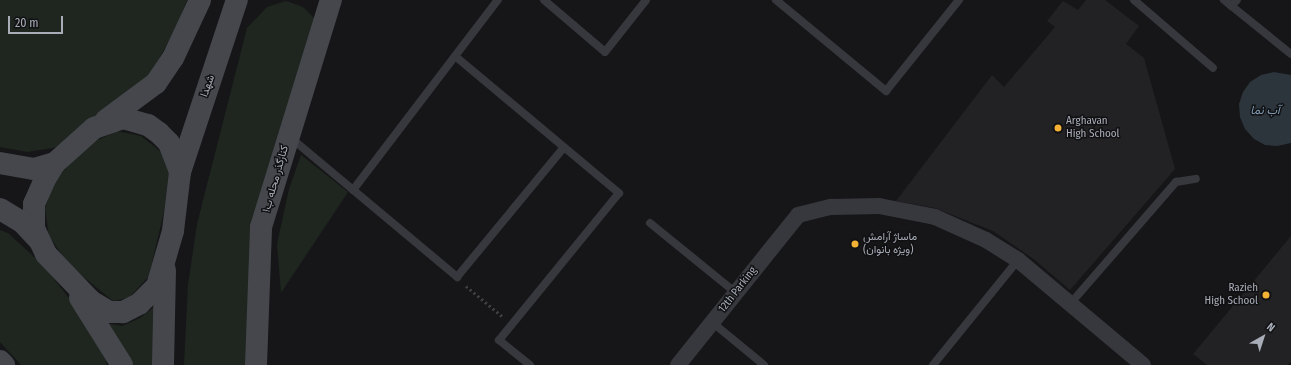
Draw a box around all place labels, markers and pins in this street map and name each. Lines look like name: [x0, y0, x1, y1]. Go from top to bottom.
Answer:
place label: Arghavan High School: [1066, 115, 1119, 141]
marker: Arghavan High School: [1053, 123, 1063, 133]
place label: ماساژ آرامش (ویژه بانوان): [863, 231, 917, 257]
marker: ماساژ آرامش (ویژه بانوان): [850, 239, 860, 249]
place label: Razieh High School: [1205, 282, 1258, 308]
marker: Razieh High School: [1261, 290, 1271, 300]

